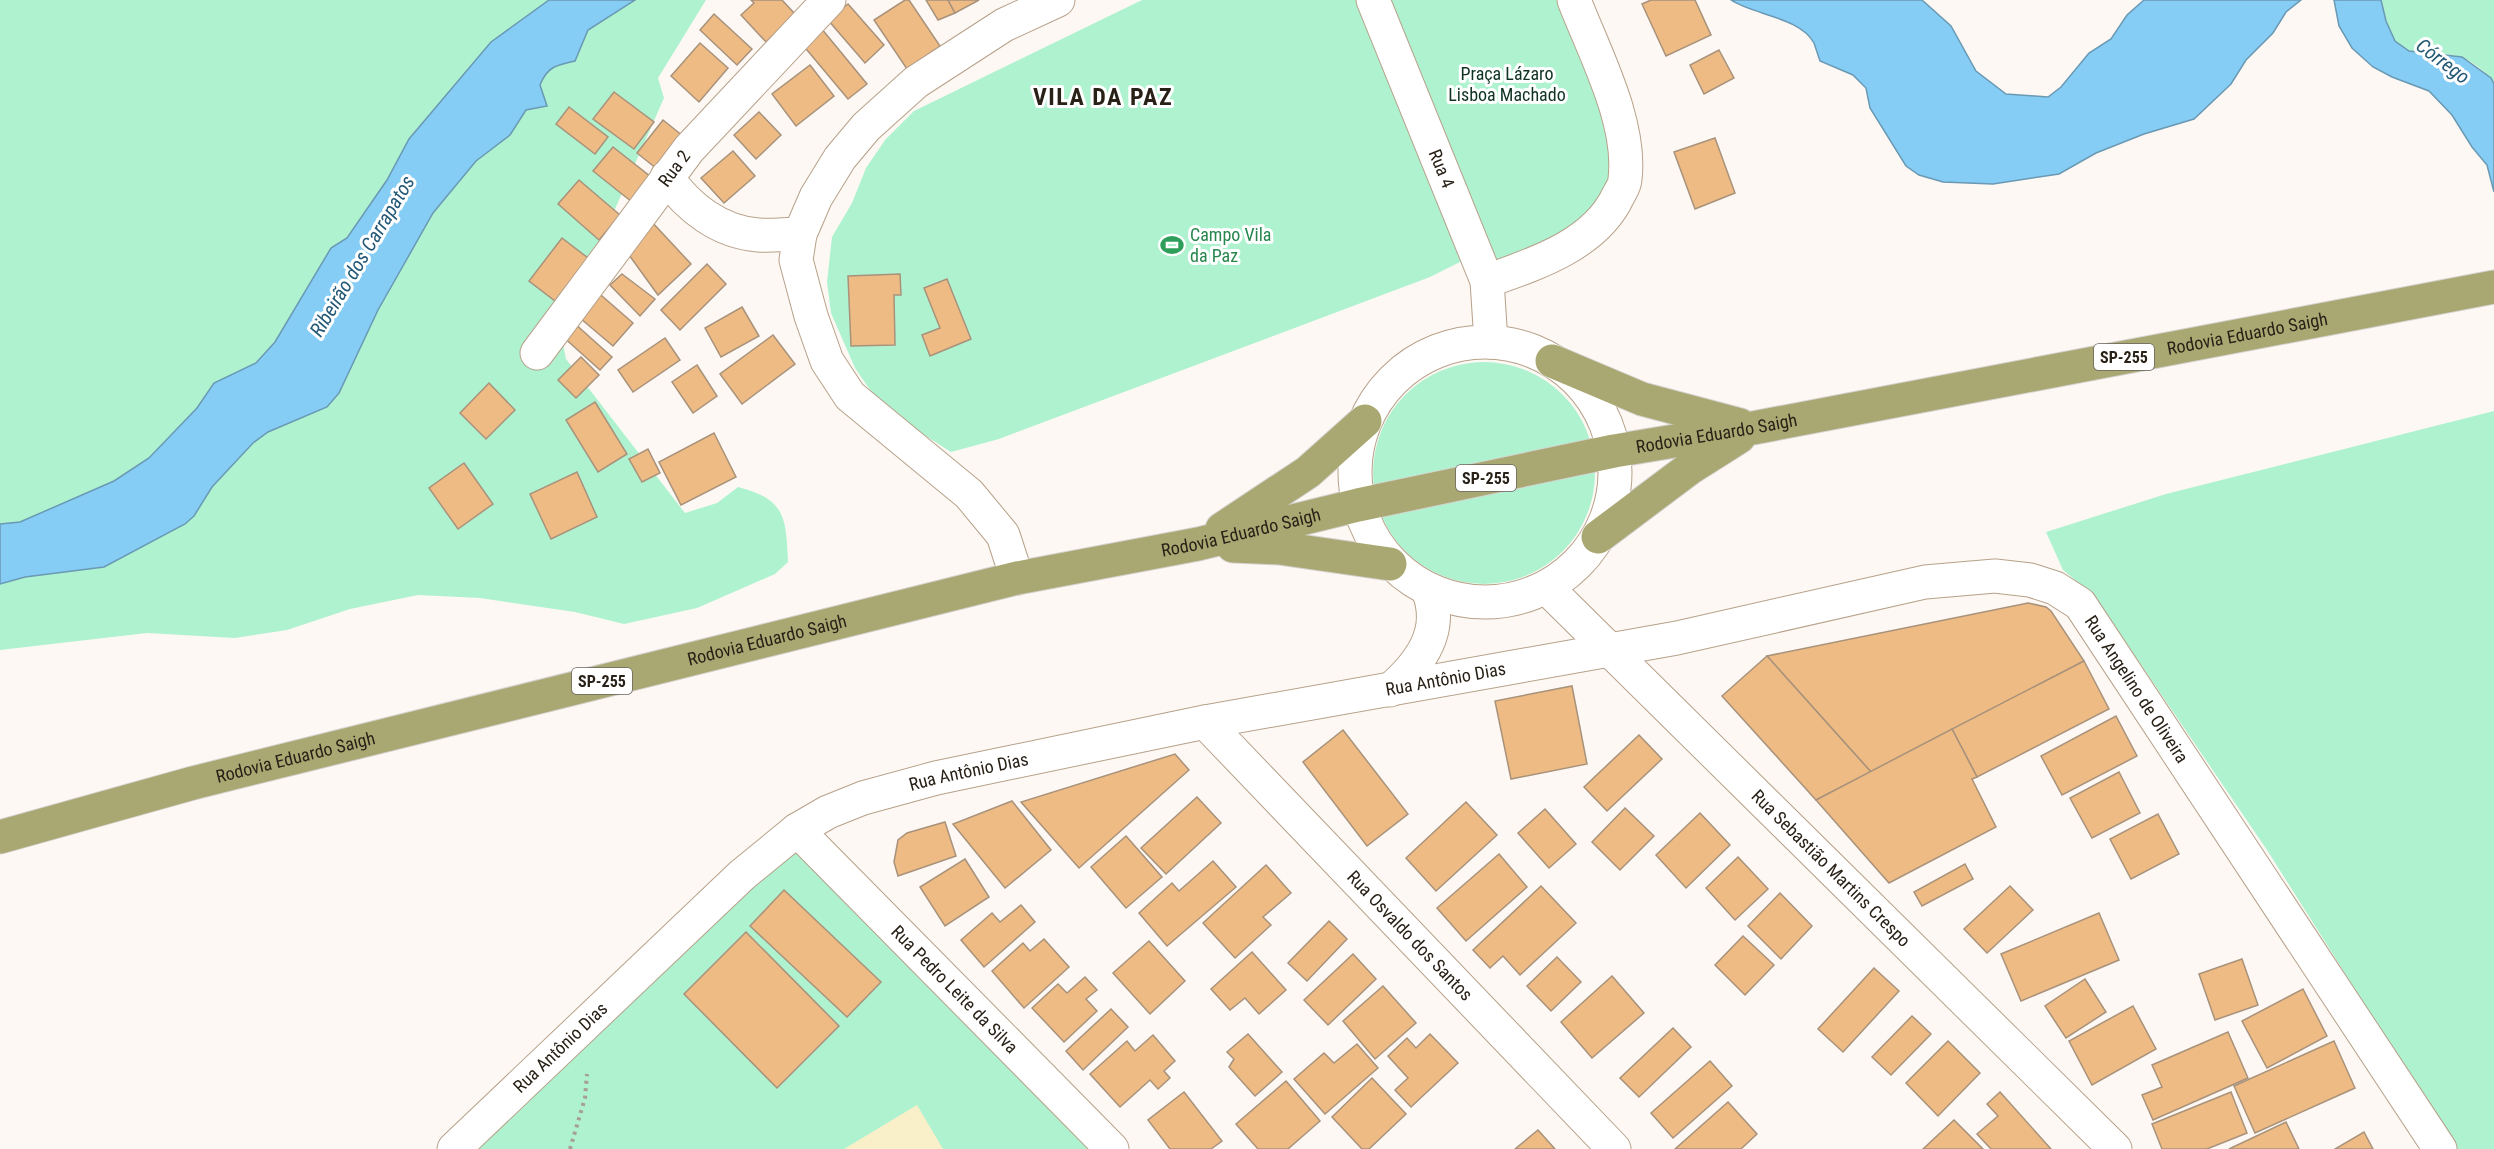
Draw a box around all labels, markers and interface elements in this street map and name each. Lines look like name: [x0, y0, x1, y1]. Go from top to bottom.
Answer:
water label: Córrego: [2412, 33, 2474, 89]
park label: Praça Lázaro Lisboa Machado: [1448, 63, 1566, 105]
district label: VILA DA PAZ: [1033, 83, 1173, 111]
street label: Rua 2: [654, 146, 694, 191]
street label: Rua 4: [1425, 146, 1459, 191]
water label: Ribeirão dos Carrapatos: [304, 171, 420, 341]
place label: Campo Vila da Paz: [1190, 224, 1271, 266]
sports icon: Campo Vila da Paz: [1159, 232, 1185, 258]
street label: Rodovia Eduardo Saigh: [2165, 308, 2329, 359]
road number: SP-255: [2094, 344, 2154, 370]
street label: Rodovia Eduardo Saigh: [1634, 409, 1799, 457]
road number: SP-255: [1456, 465, 1516, 491]
street label: Rodovia Eduardo Saigh: [1159, 503, 1323, 561]
street label: Rodovia Eduardo Saigh: [685, 610, 849, 670]
street label: Rua Angelino de Oliveira: [2081, 611, 2193, 767]
street label: Rua Antônio Dias: [1384, 658, 1507, 700]
road number: SP-255: [572, 668, 632, 694]
street label: Rodovia Eduardo Saigh: [214, 727, 377, 787]
street label: Rua Antônio Dias: [906, 748, 1030, 795]
street label: Rua Sebastião Martins Crespo: [1747, 785, 1915, 951]
street label: Rua Osvaldo dos Santos: [1343, 866, 1477, 1005]
street label: Rua Pedro Leite da Silva: [887, 921, 1022, 1057]
street label: Rua Antônio Dias: [509, 998, 611, 1097]

